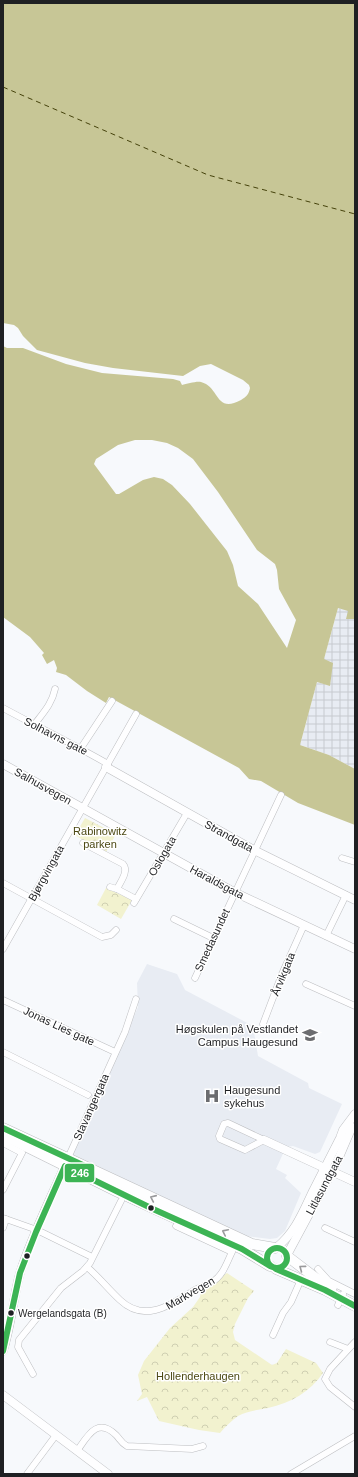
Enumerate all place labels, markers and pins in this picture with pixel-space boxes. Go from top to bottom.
place label: Høgskulen på Vestlandet Campus Haugesund [176,1023,298,1048]
school or university icon: Høgskulen på Vestlandet Campus Haugesund [301,1026,319,1044]
place label: Haugesund sykehus [224,1084,280,1109]
hospital icon: Haugesund sykehus [203,1087,221,1105]
unlabelled marker [146,1203,156,1213]
unlabelled marker [22,1251,32,1261]
marker: Wergelandsgata (B) [6,1308,16,1318]
place label: Wergelandsgata (B) [18,1308,107,1319]

